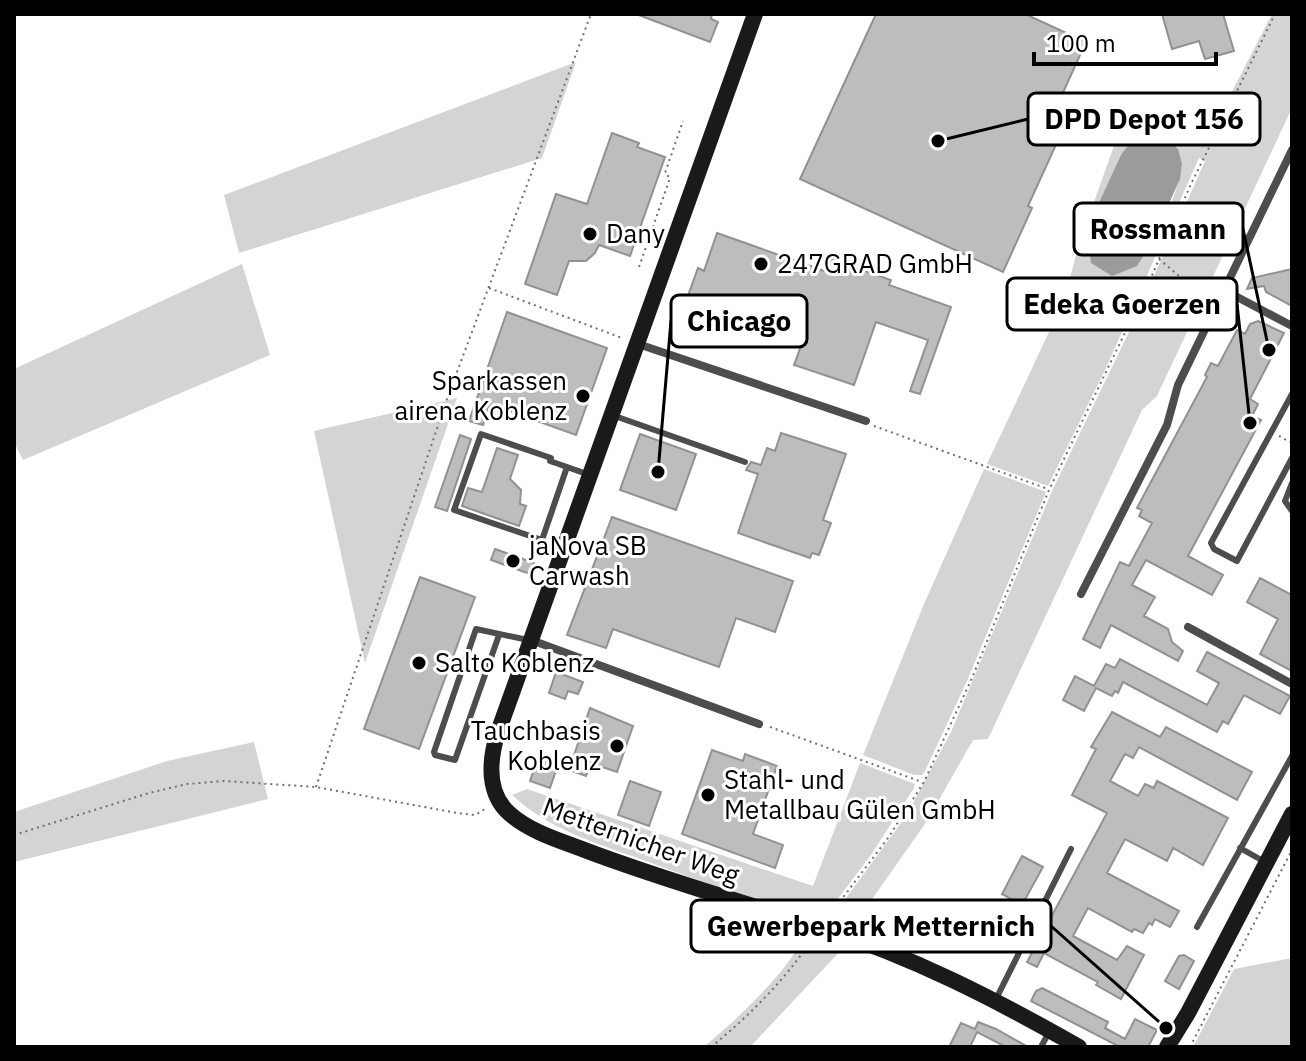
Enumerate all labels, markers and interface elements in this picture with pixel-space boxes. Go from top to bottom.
scale bar [1034,16,1216,66]
text: 100 m [1046,27,1116,59]
callout: DPD Depot 156 [1028,93,1260,145]
text: DPD Depot 156 [1044,100,1244,137]
callout: Rossmann [1074,203,1243,255]
text: Rossmann [1090,210,1226,247]
place label: Dany [606,216,665,250]
marker: Dany [581,225,599,243]
place label: 247GRAD GmbH [777,246,973,280]
marker: 247GRAD GmbH [752,255,770,273]
callout: Edeka Goerzen [1007,278,1237,330]
text: Edeka Goerzen [1023,285,1221,322]
callout: Chicago [671,295,807,347]
text: Chicago [687,302,791,339]
place label: Sparkassen airena Koblenz [394,363,567,427]
marker: Sparkassen airena Koblenz [574,387,592,405]
place label: jaNova SB Carwash [529,528,647,592]
marker: jaNova SB Carwash [504,552,522,570]
place label: Salto Koblenz [435,645,594,679]
marker: Salto Koblenz [410,654,428,672]
place label: Tauchbasis Koblenz [471,713,601,777]
marker: Tauchbasis Koblenz [608,737,626,755]
place label: Stahl- und Metallbau Gülen GmbH [724,762,996,826]
marker: Stahl- und Metallbau Gülen GmbH [699,786,717,804]
street label: Metternicher Weg [538,789,745,892]
callout: Gewerbepark Metternich [691,900,1051,952]
text: Gewerbepark Metternich [707,907,1035,944]

